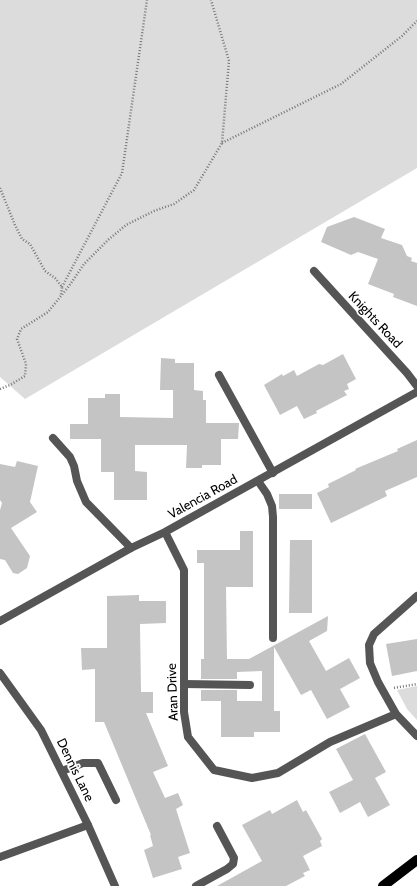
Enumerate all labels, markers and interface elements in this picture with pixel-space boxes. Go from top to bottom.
street label: Knights Road [345,288,405,352]
street label: Valencia Road [166,472,240,522]
street label: Aran Drive [164,663,182,721]
street label: Dennis Lane [53,736,97,804]

